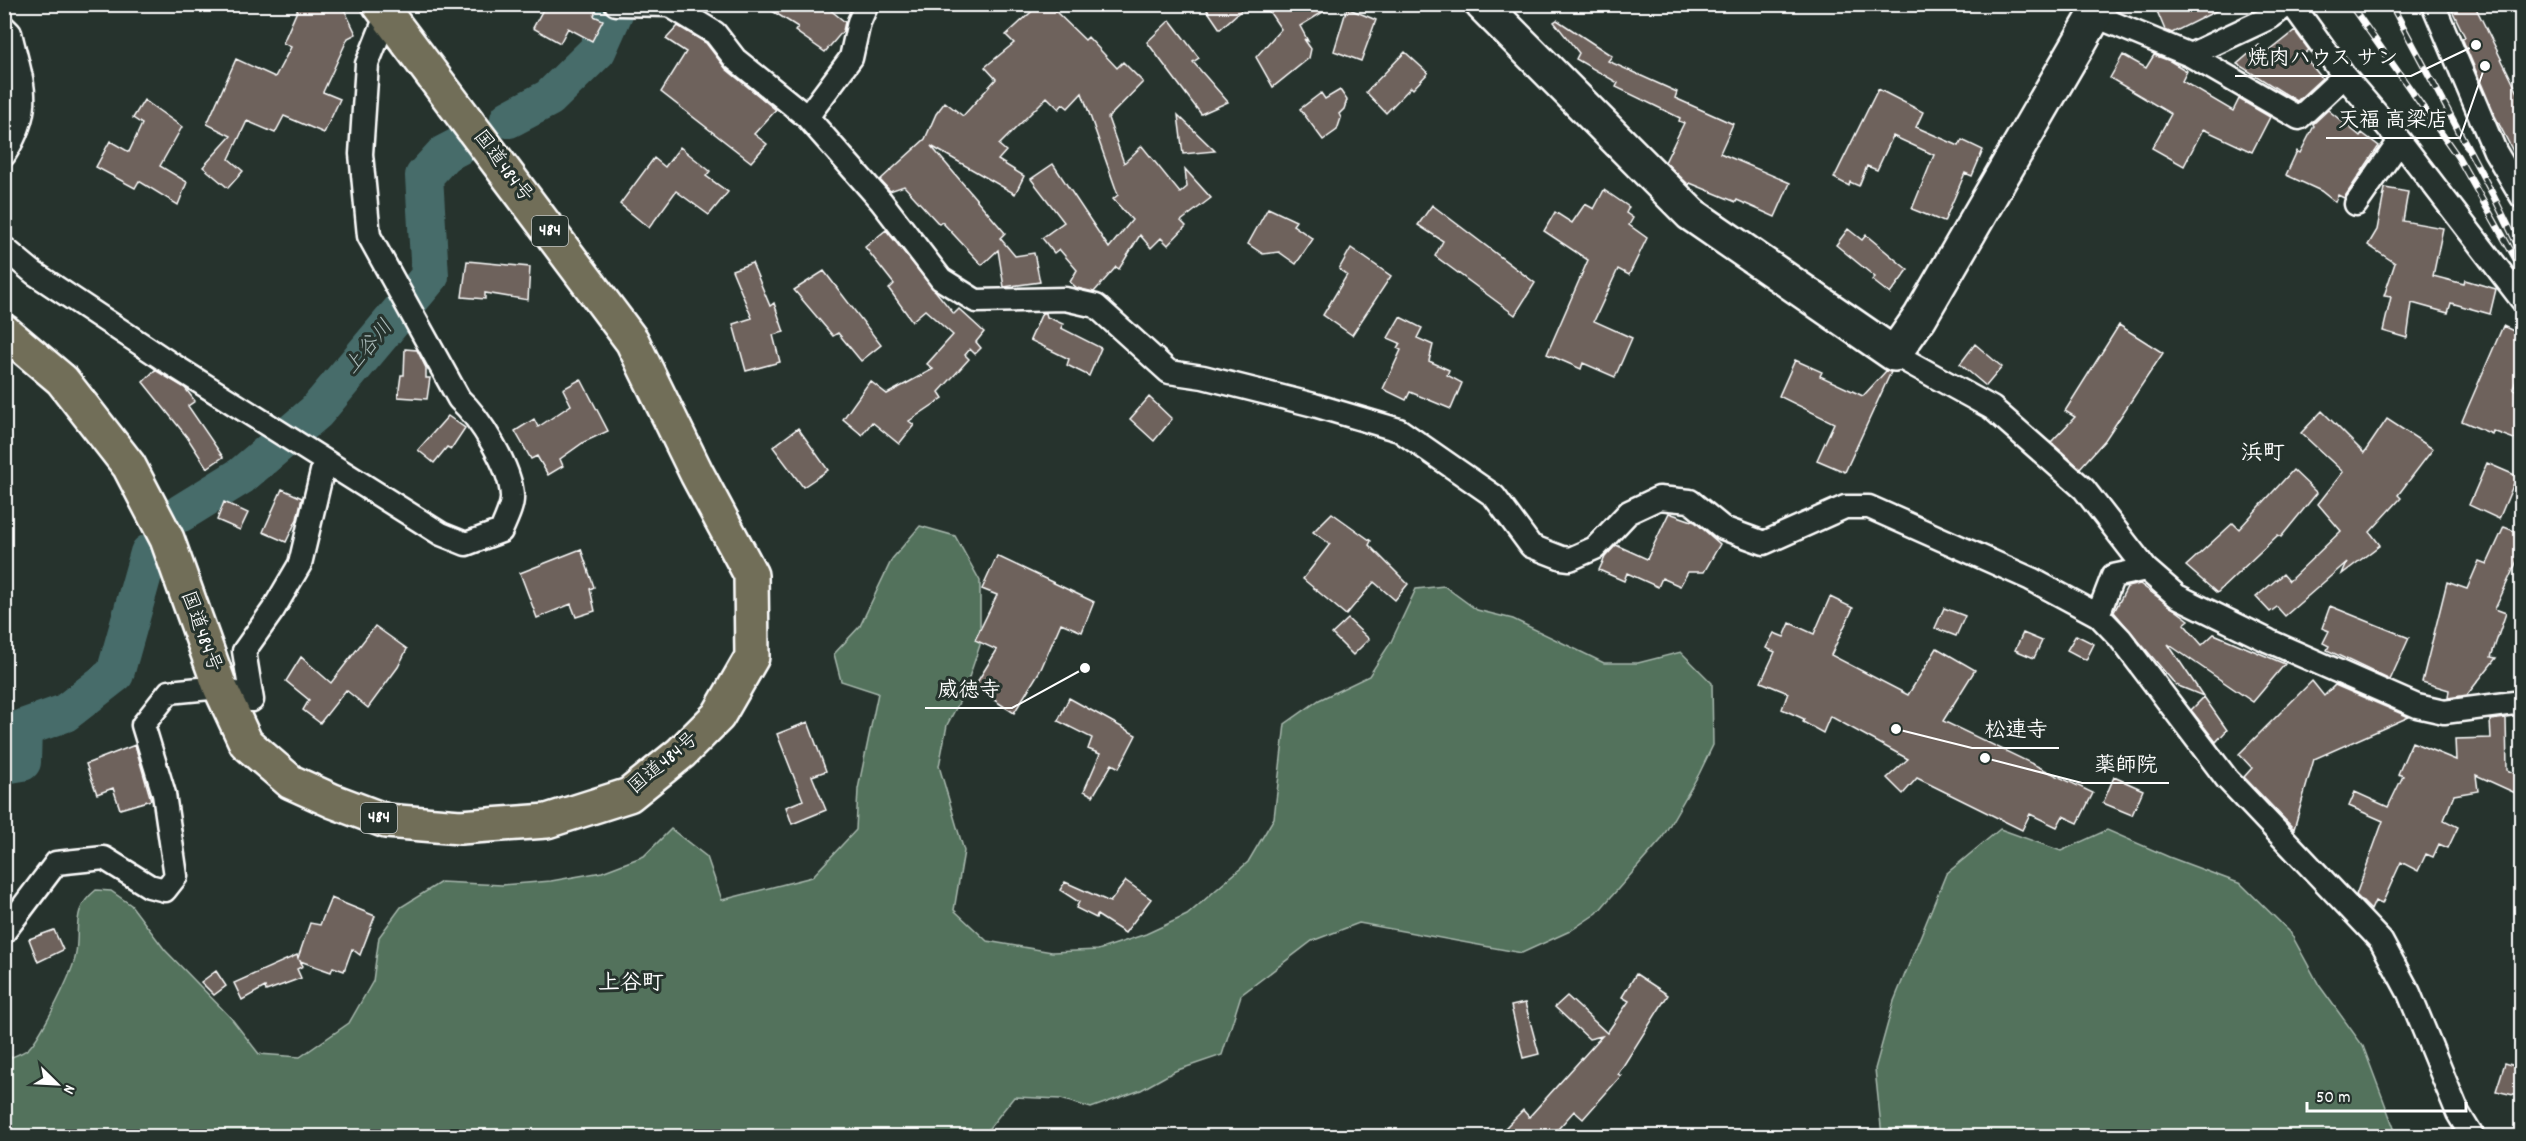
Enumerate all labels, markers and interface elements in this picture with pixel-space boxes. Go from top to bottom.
callout: 焼肉ハウス サン [2235,37,2411,76]
text: 焼肉ハウス サン [2248,45,2398,75]
callout: 天福 高梁店 [2326,99,2460,138]
text: 天福 高梁店 [2338,107,2448,137]
street label: 国道484号 [465,125,539,209]
road number: 484 [532,216,568,246]
water label: 上谷川 [338,314,402,382]
district label: 浜町 [2241,439,2285,470]
street label: 国道484号 [172,587,228,677]
callout: 威徳寺 [925,669,1012,708]
text: 威徳寺 [938,677,1001,707]
callout: 松連寺 [1972,709,2059,748]
text: 松連寺 [1985,717,2048,747]
street label: 国道484号 [623,726,705,802]
callout: 薬師院 [2082,744,2169,783]
text: 薬師院 [2095,752,2158,782]
road number: 484 [361,803,397,833]
district label: 上谷町 [598,969,664,1000]
north arrow [27,1054,87,1114]
scale bar [2307,1075,2466,1113]
text: N [56,1081,81,1097]
text: 50 m [2316,1086,2351,1111]

